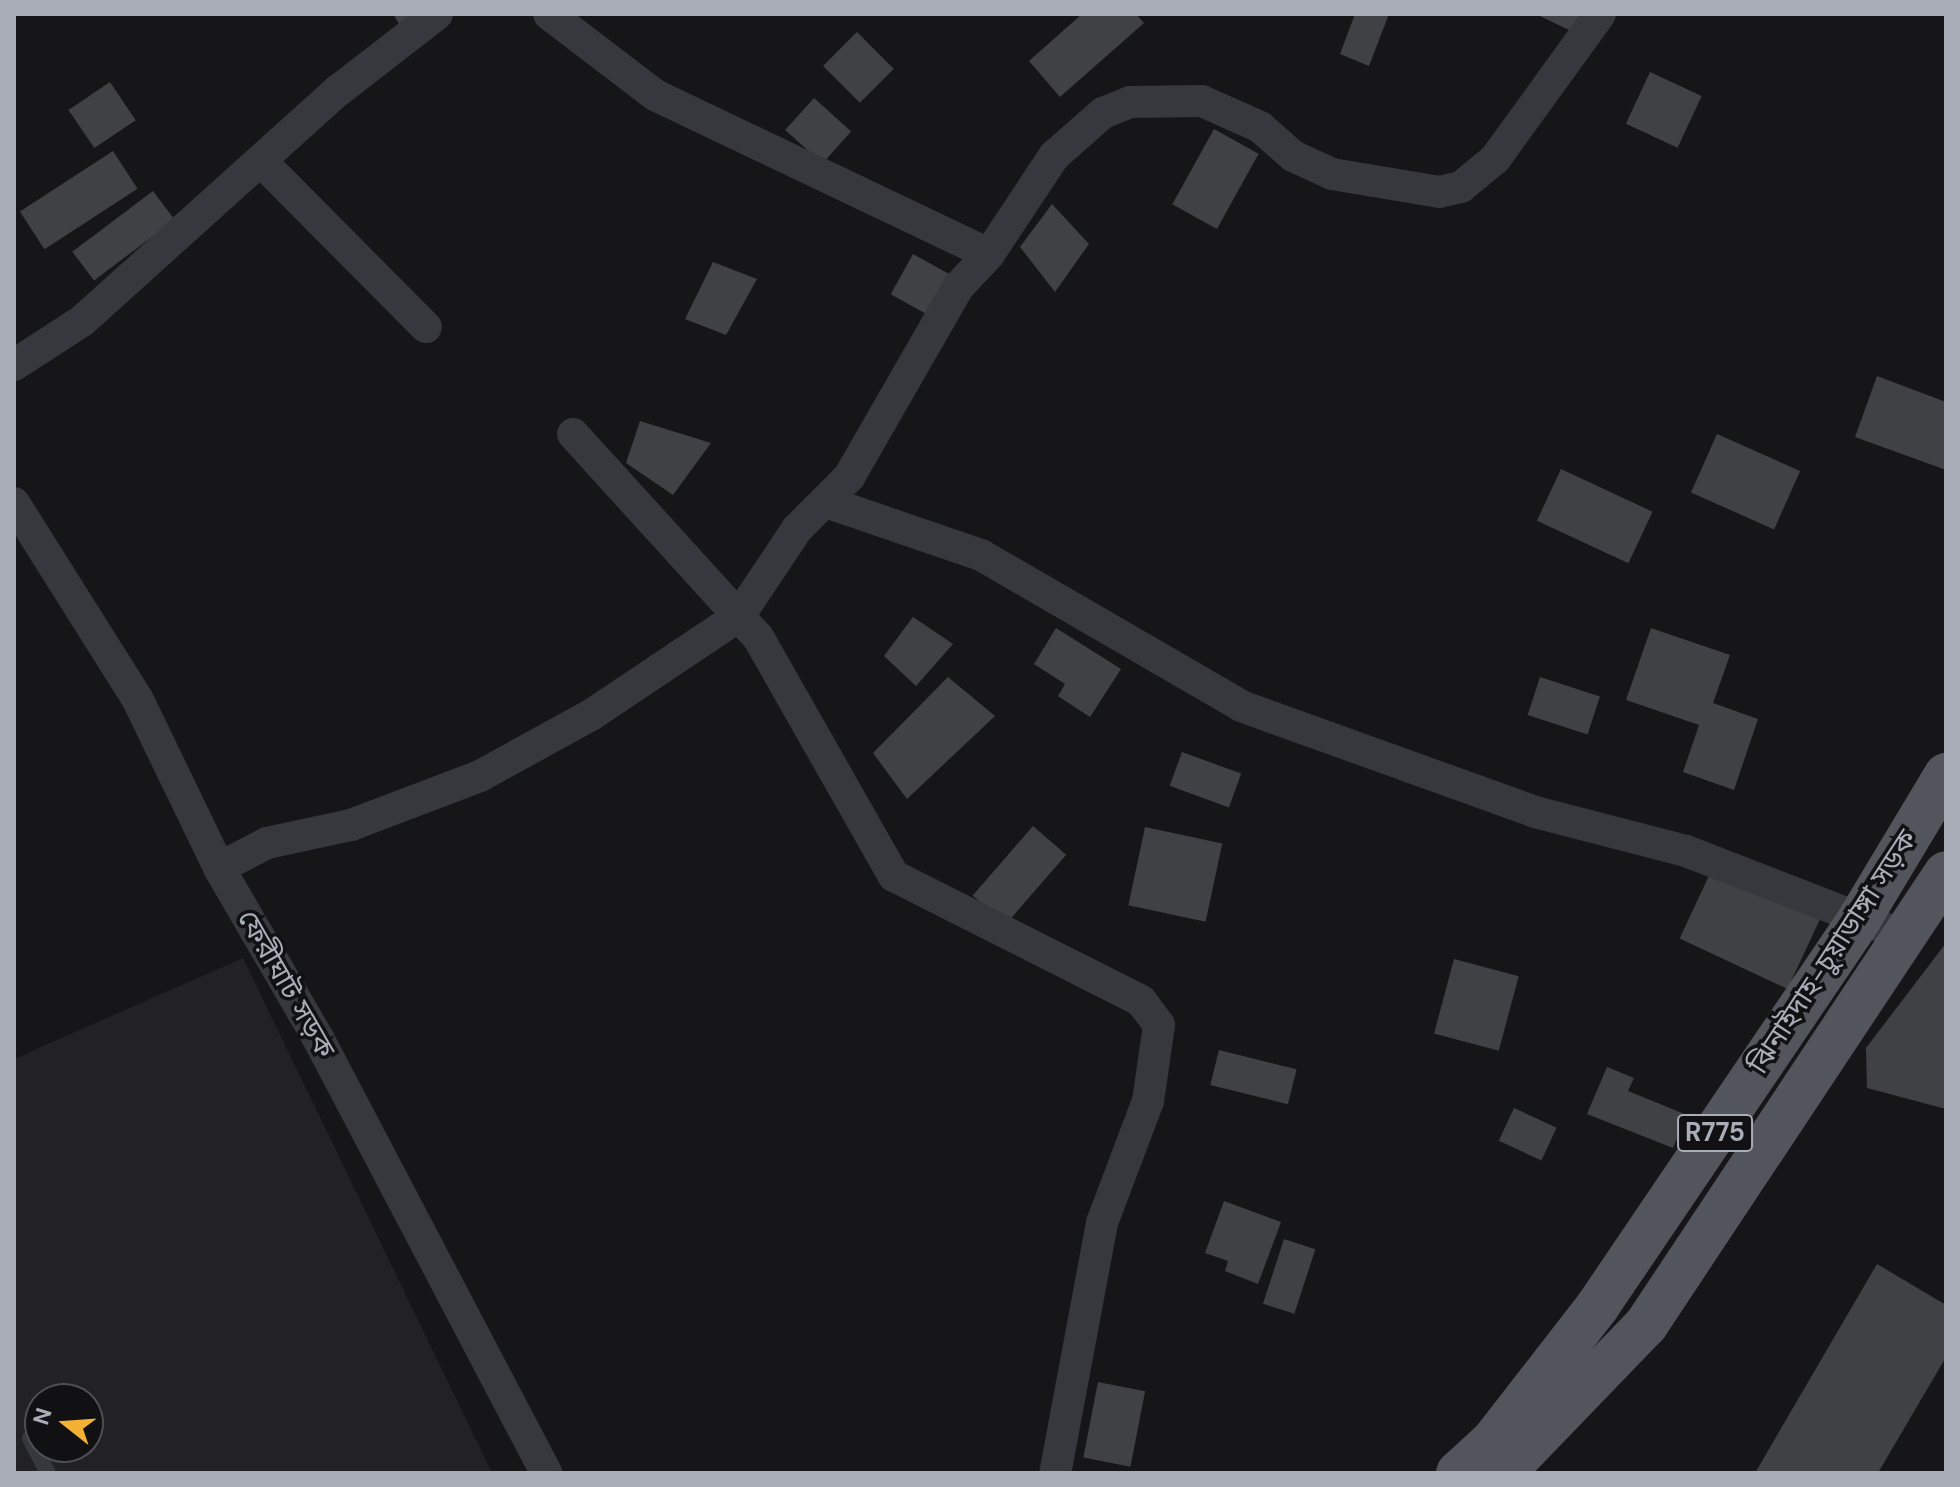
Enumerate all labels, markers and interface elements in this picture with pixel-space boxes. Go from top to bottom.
street label: ঝিনাইদাহ-চুয়াডাঙ্গা সড়ক [1742,824,1924,1080]
street label: ফেরীঘাট সড়ক [230,904,342,1064]
road number: R775 [1677,1111,1753,1155]
north arrow [24,1383,104,1463]
text: N [26,1405,59,1428]

